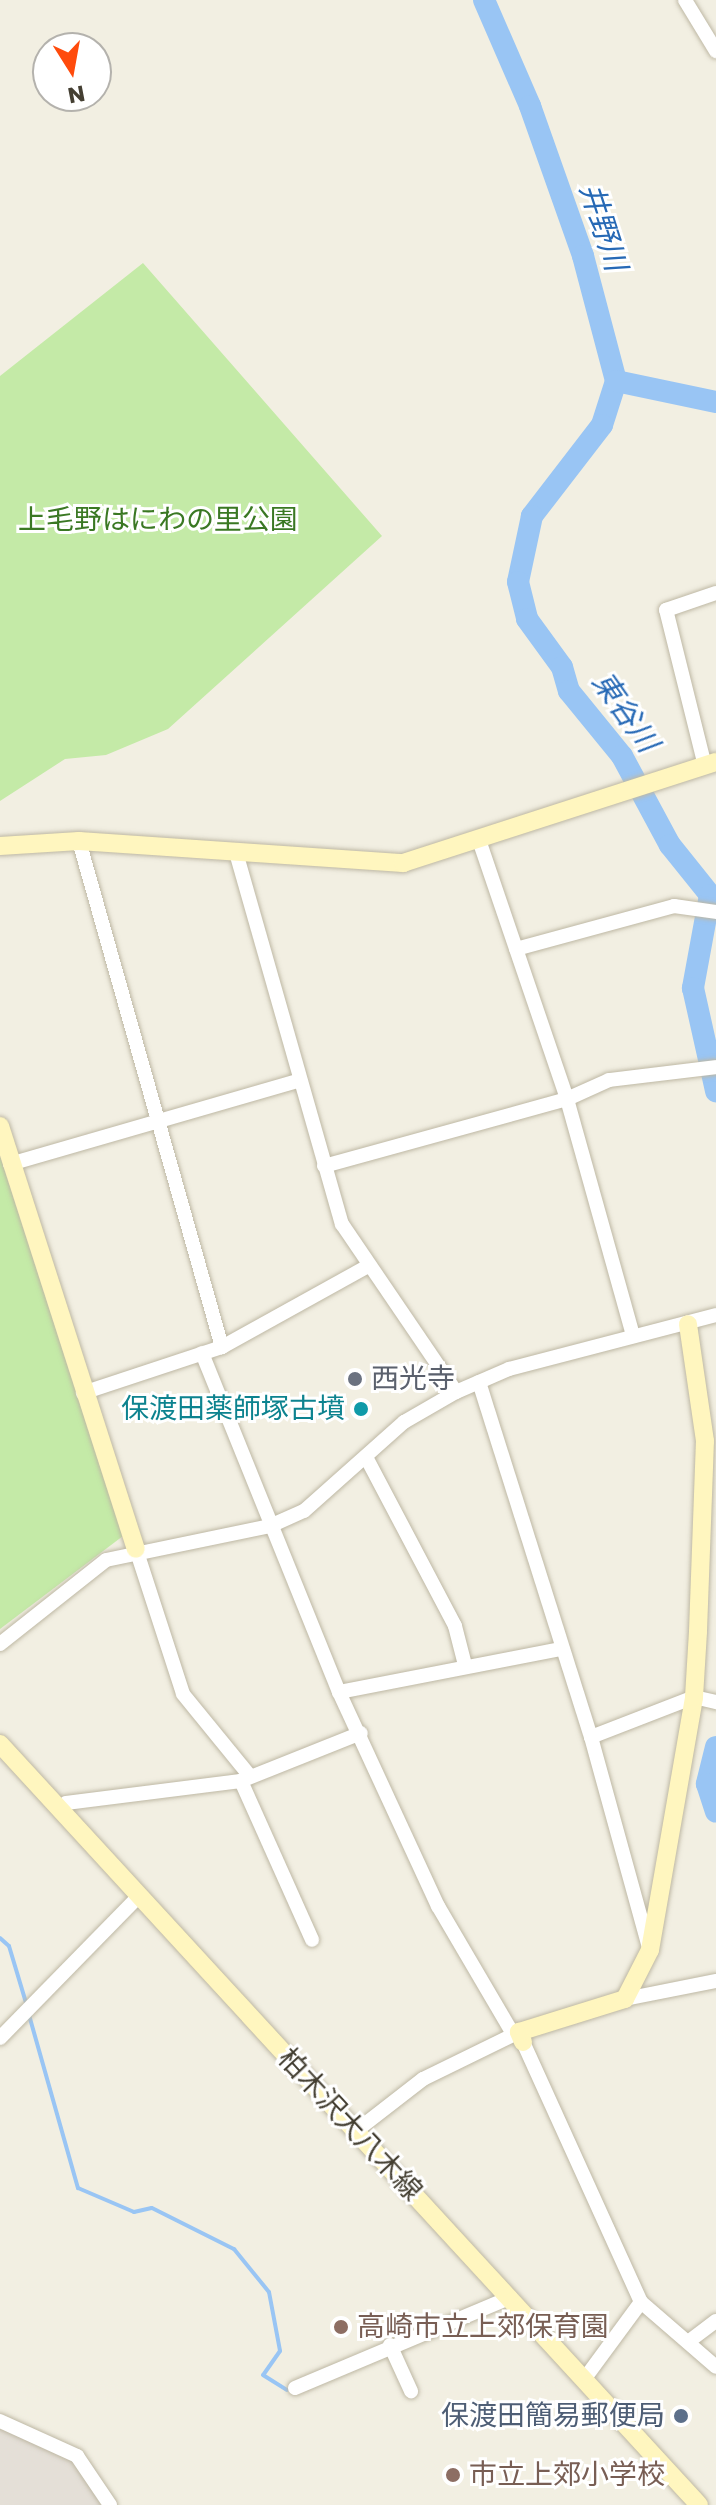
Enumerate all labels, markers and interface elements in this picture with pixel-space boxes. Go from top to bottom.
north arrow [32,32,112,112]
text: N [65,77,87,111]
water label: 井野川 [572,179,634,275]
park label: 上毛野はにわの里公園 [18,503,298,537]
water label: 東谷川 [584,665,666,759]
place label: 西光寺 [371,1362,455,1396]
marker: 西光寺 [346,1370,364,1388]
place label: 保渡田薬師塚古墳 [121,1392,345,1426]
marker: 保渡田薬師塚古墳 [352,1400,370,1418]
street label: 柏木沢大八木線 [271,2042,429,2208]
place label: 高崎市立上郊保育園 [357,2310,609,2344]
marker: 高崎市立上郊保育園 [332,2318,350,2336]
place label: 保渡田簡易郵便局 [441,2399,665,2433]
marker: 保渡田簡易郵便局 [672,2407,690,2425]
place label: 市立上郊小学校 [469,2458,665,2492]
marker: 市立上郊小学校 [444,2466,462,2484]

